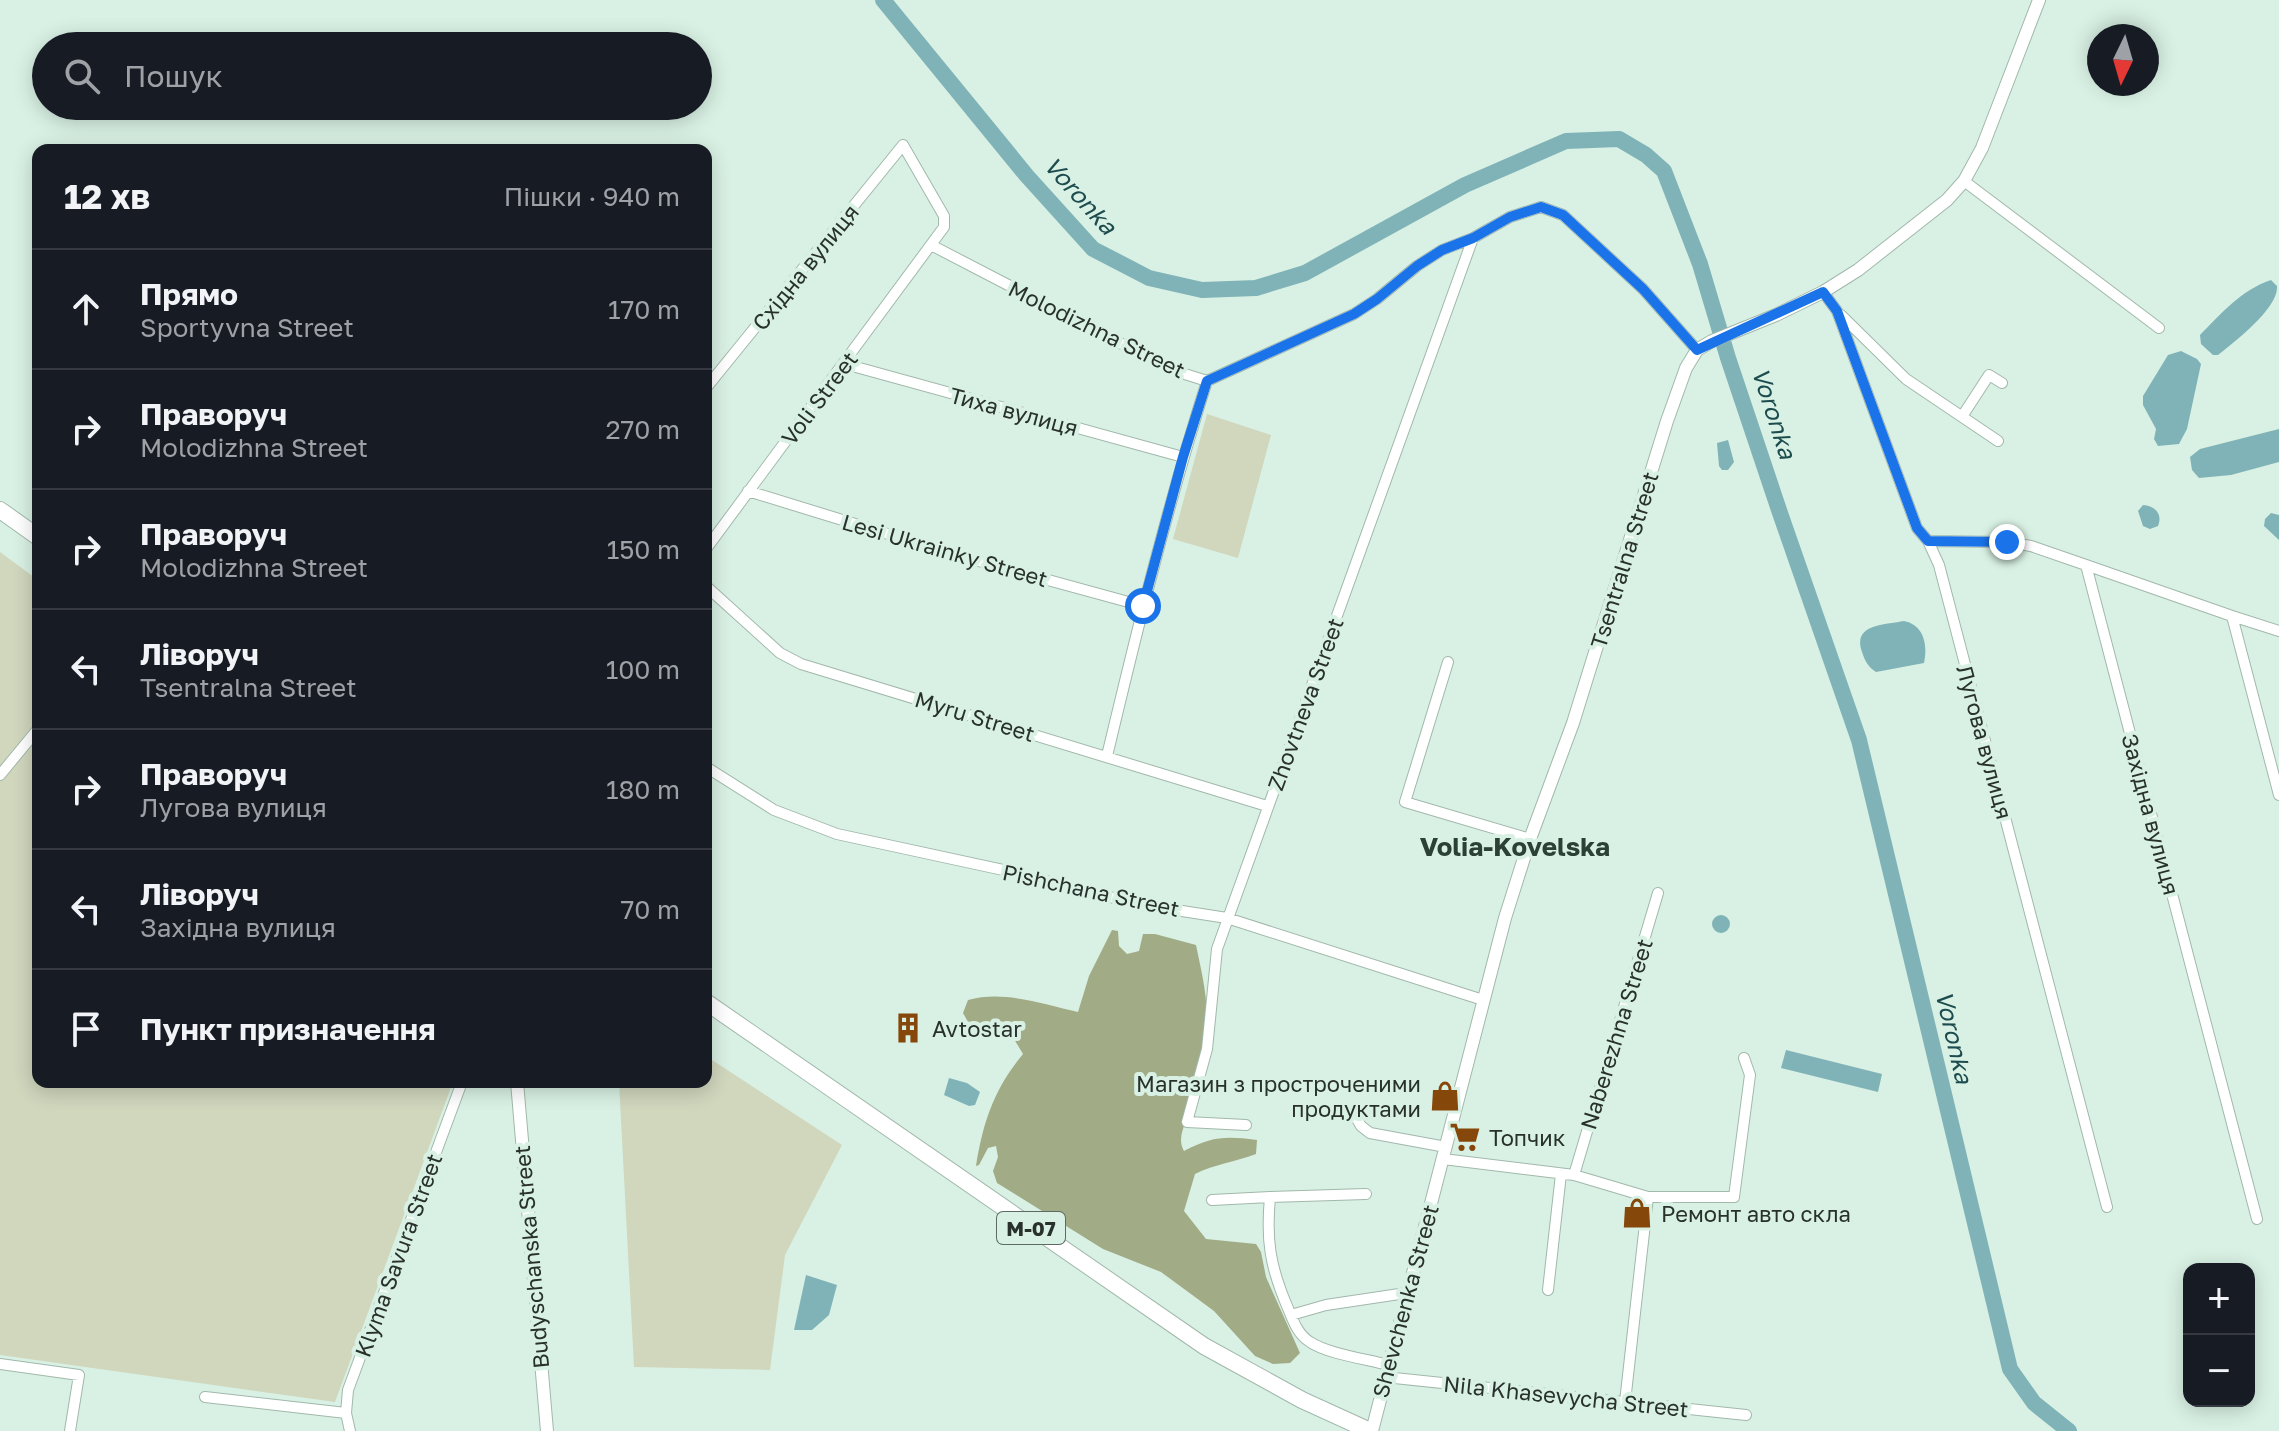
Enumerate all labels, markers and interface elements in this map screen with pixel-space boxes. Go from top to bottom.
north arrow [2087,24,2159,96]
search box [32,32,712,120]
icon: search [60,54,104,98]
text: Пошук [124,58,223,94]
water label: Voronka [1039,150,1124,241]
text: 12 хв [64,176,150,216]
text: Пішки · 940 m [504,181,680,212]
street label: Східна вулиця [746,199,864,335]
street label: Molodizhna Street [1004,275,1190,383]
text: Прямо [140,276,238,312]
icon: ahead [64,287,108,331]
text: 170 m [608,294,680,325]
text: Sportyvna Street [140,312,354,343]
street label: Voli Street [775,346,863,450]
water label: Voronka [1747,364,1804,464]
street label: Тиха вулиця [947,381,1081,441]
text: Праворуч [140,396,287,432]
icon: right [64,407,108,451]
text: 270 m [606,414,680,445]
text: Molodizhna Street [140,432,368,463]
street label: Tsentralna Street [1584,468,1664,652]
street label: Lesi Ukrainky Street [839,508,1051,592]
text: Праворуч [140,516,287,552]
route end [1989,524,2025,560]
icon: right [64,527,108,571]
text: 150 m [607,534,680,565]
text: Molodizhna Street [140,552,368,583]
route start [1125,588,1161,624]
street label: Zhovtneva Street [1261,614,1349,794]
text: Ліворуч [140,636,259,672]
icon: left [64,647,108,691]
text: 100 m [606,654,680,685]
street label: Лугова вулиця [1952,662,2018,822]
text: Tsentralna Street [140,672,357,703]
street label: Myru Street [912,685,1038,747]
street label: Західна вулиця [2117,730,2185,898]
text: Праворуч [140,756,287,792]
icon: right [64,767,108,811]
text: 180 m [606,774,680,805]
text: Лугова вулиця [140,792,327,823]
district label: Volia-Kovelska [1420,831,1610,862]
street label: Pishchana Street [1000,858,1182,922]
text: Ліворуч [140,876,259,912]
icon: left [64,887,108,931]
text: 70 m [621,894,680,925]
text: Західна вулиця [140,912,336,943]
street label: Naberezhna Street [1574,935,1658,1133]
water label: Voronka [1930,988,1980,1088]
icon: arrive [64,1007,108,1051]
text: Пункт призначення [140,1011,436,1047]
building icon: Avtostar [891,1011,925,1045]
place label: Avtostar [932,1015,1022,1042]
place label: Магазин з простроченими продуктами [1136,1070,1421,1122]
shop icon: Магазин з простроченими продуктами [1428,1079,1462,1113]
supermarket icon: Топчик [1448,1120,1482,1154]
place label: Топчик [1489,1124,1566,1151]
street label: Budyschanska Street [508,1144,554,1370]
street label: Klyma Savura Street [349,1150,447,1360]
shop icon: Ремонт авто скла [1620,1196,1654,1230]
place label: Ремонт авто скла [1661,1200,1851,1227]
street label: Shevchenka Street [1366,1201,1444,1401]
road number: М-07 [997,1212,1065,1244]
map controls [2183,1263,2255,1407]
button: + [2183,1263,2255,1335]
button: − [2183,1335,2255,1407]
street label: Nila Khasevycha Street [1442,1370,1690,1422]

